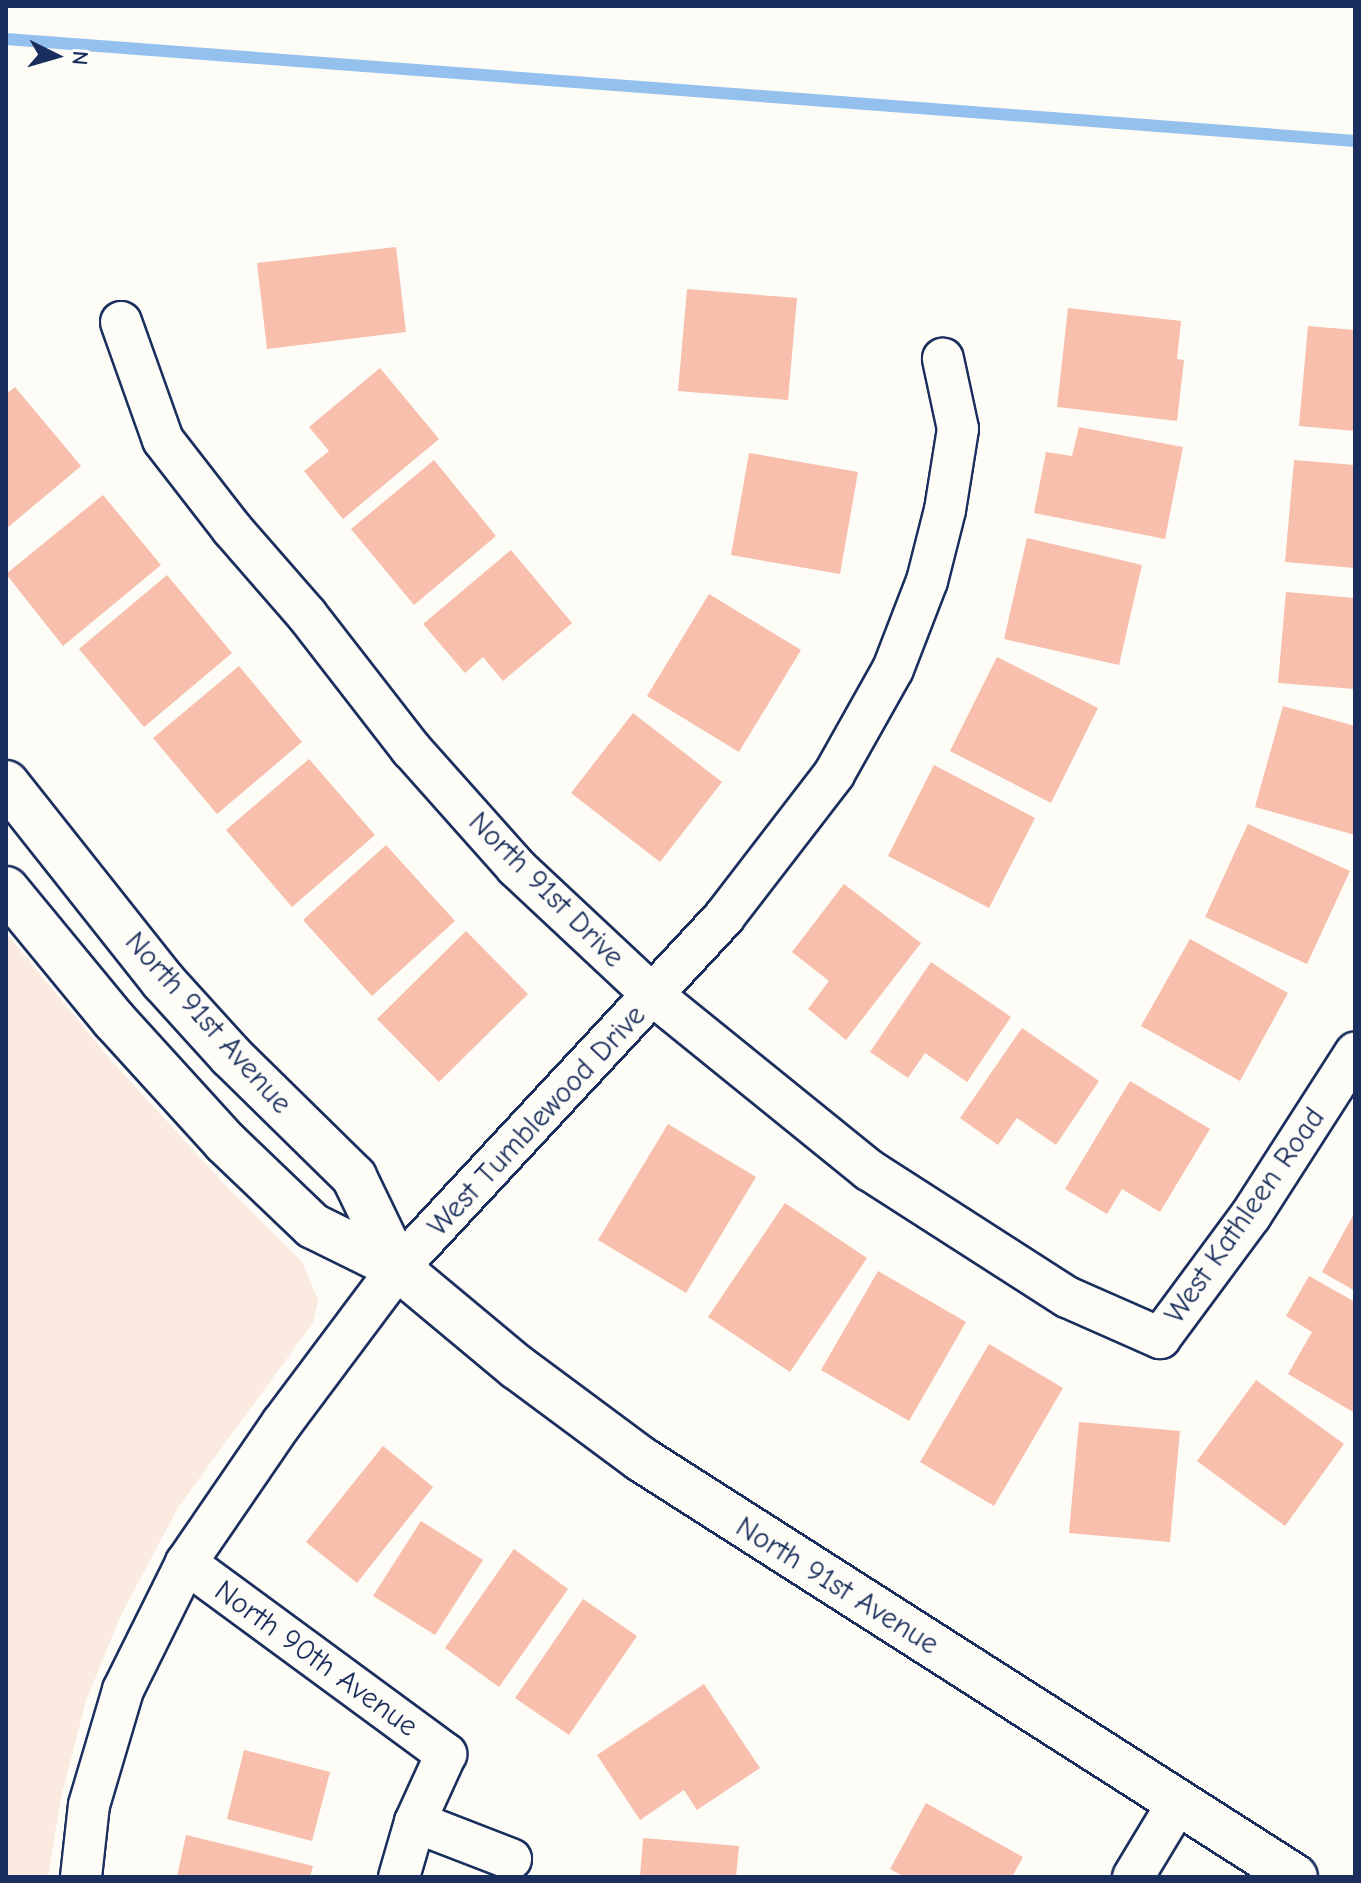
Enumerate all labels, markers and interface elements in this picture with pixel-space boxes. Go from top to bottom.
north arrow [16,16,96,96]
text: N [66,50,93,66]
street label: North 91st Drive [461,805,631,975]
street label: North 91st Avenue [117,925,299,1121]
street label: West Tumblewood Drive [420,998,654,1244]
street label: West Kathleen Road [1157,1101,1333,1331]
street label: North 91st Avenue [729,1509,945,1663]
street label: North 90th Avenue [207,1573,425,1745]

